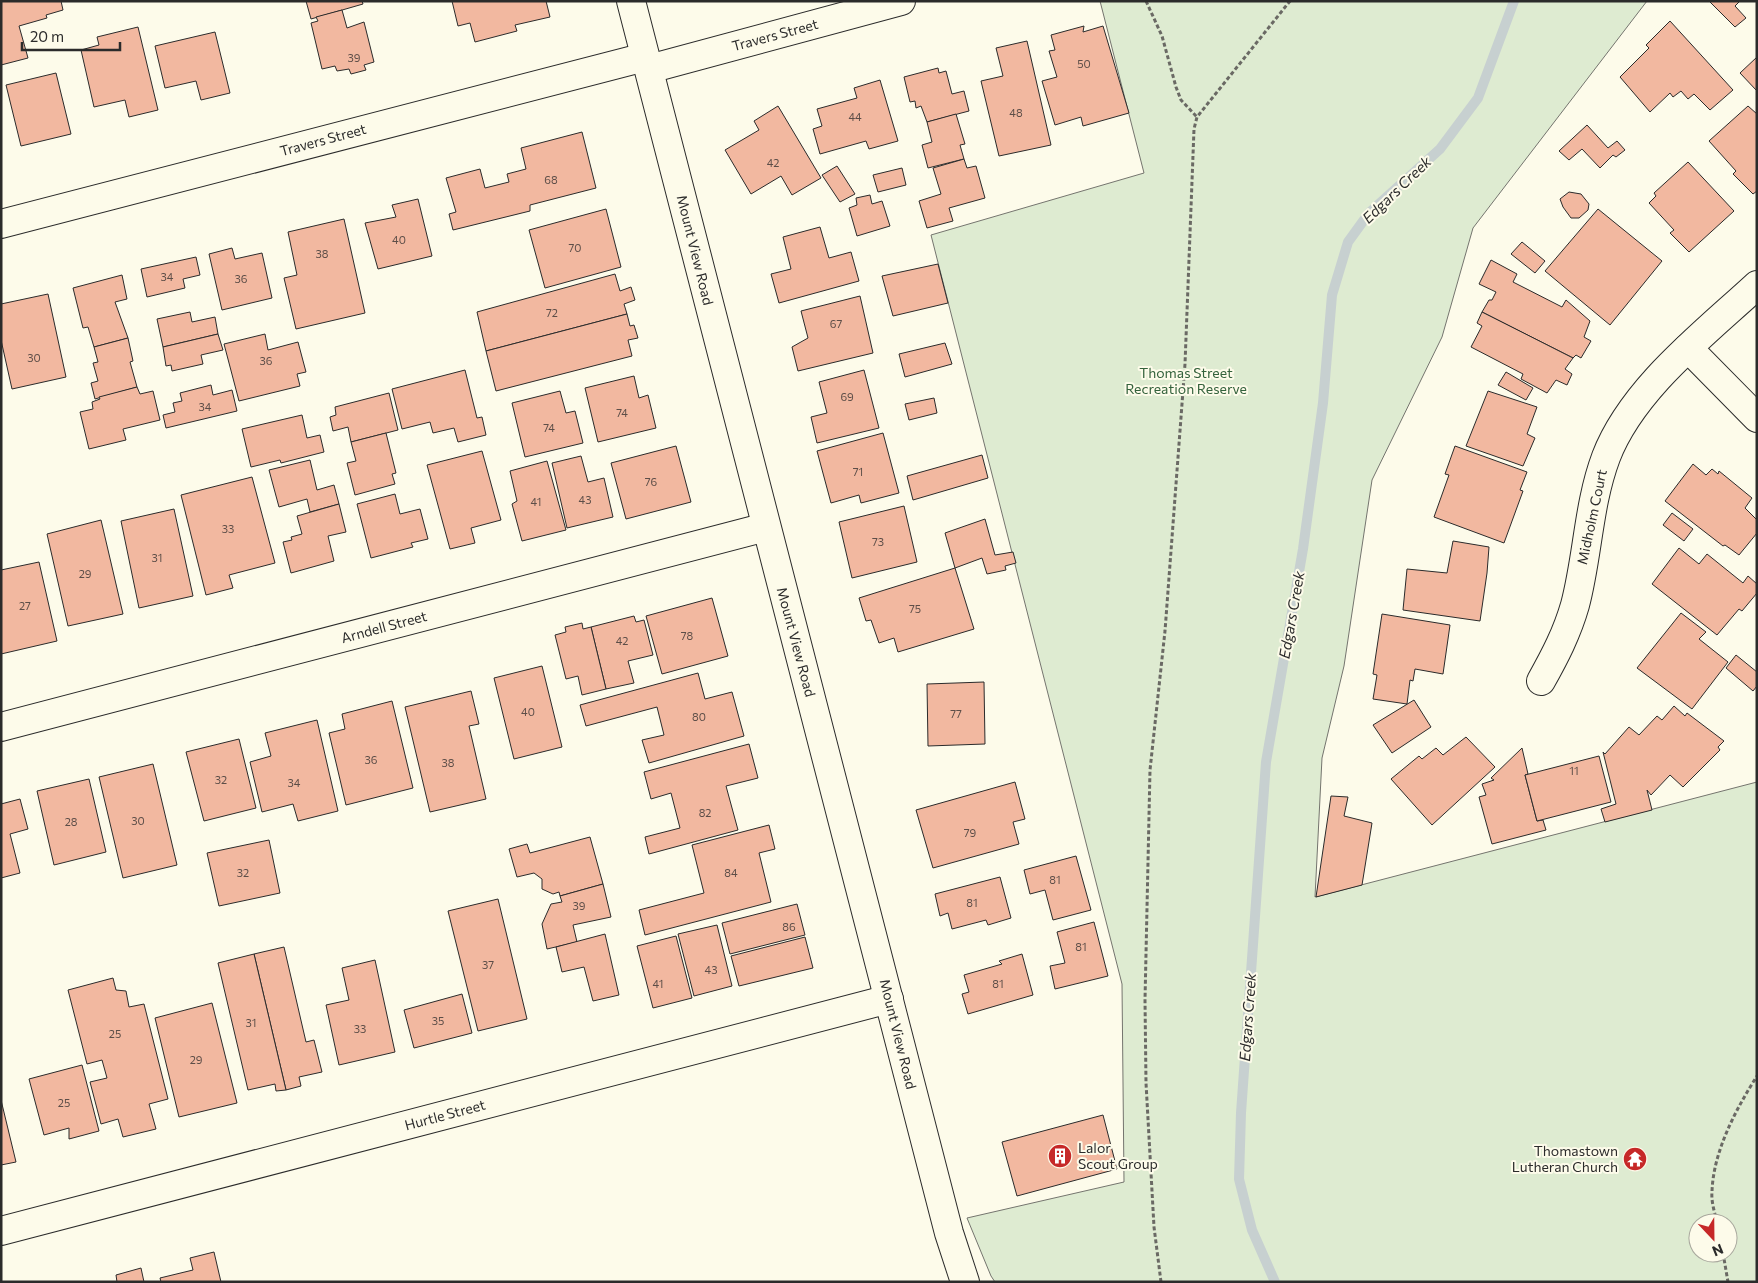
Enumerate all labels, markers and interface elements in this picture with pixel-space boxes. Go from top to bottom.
street label: Travers Street [730,15,820,54]
scale bar [22,20,120,52]
text: 20 m [30,27,64,45]
house number: 39 [348,51,361,64]
house number: 50 [1077,57,1091,70]
house number: 48 [1009,106,1023,119]
house number: 44 [848,110,862,123]
street label: Travers Street [278,120,368,159]
water label: Edgars Creek [1358,151,1435,227]
house number: 42 [767,156,779,169]
house number: 68 [544,173,558,186]
street label: Mount View Road [674,193,717,307]
house number: 40 [392,233,406,246]
house number: 70 [569,241,581,254]
house number: 38 [316,247,329,260]
house number: 34 [161,270,174,283]
house number: 36 [235,272,248,285]
house number: 72 [546,306,558,319]
house number: 67 [830,317,842,330]
house number: 30 [27,351,41,364]
house number: 36 [260,354,273,367]
park label: Thomas Street Recreation Reserve [1125,364,1247,397]
house number: 69 [840,390,854,403]
house number: 34 [199,400,212,413]
house number: 74 [616,406,628,419]
house number: 74 [543,421,555,434]
house number: 71 [853,465,863,478]
street label: Midholm Court [1573,467,1610,566]
house number: 76 [645,475,658,488]
house number: 43 [579,493,591,506]
house number: 41 [531,495,541,508]
house number: 33 [222,522,234,535]
house number: 73 [872,535,884,548]
house number: 31 [152,551,162,564]
house number: 29 [79,567,92,580]
water label: Edgars Creek [1274,569,1308,660]
street label: Mount View Road [774,585,819,699]
house number: 27 [19,599,31,612]
house number: 75 [909,602,921,615]
street label: Arndell Street [339,607,429,646]
house number: 78 [681,629,694,642]
house number: 42 [616,634,628,647]
house number: 40 [521,705,535,718]
house number: 77 [950,707,962,720]
house number: 80 [692,710,706,723]
house number: 36 [365,753,378,766]
house number: 38 [442,756,455,769]
house number: 11 [1569,764,1579,777]
house number: 32 [215,773,227,786]
house number: 34 [288,776,301,789]
house number: 82 [699,806,711,819]
house number: 30 [131,814,145,827]
house number: 28 [65,815,78,828]
house number: 79 [964,826,977,839]
house number: 32 [237,866,249,879]
house number: 84 [724,866,738,879]
house number: 81 [1049,873,1061,886]
house number: 81 [966,896,978,909]
house number: 39 [573,899,586,912]
house number: 86 [782,920,796,933]
house number: 81 [1075,940,1087,953]
house number: 37 [482,958,494,971]
house number: 43 [705,963,717,976]
water label: Edgars Creek [1235,971,1259,1062]
house number: 41 [653,977,663,990]
street label: Mount View Road [877,977,920,1091]
house number: 81 [992,977,1004,990]
house number: 35 [432,1014,444,1027]
house number: 31 [246,1016,256,1029]
house number: 33 [354,1022,366,1035]
house number: 25 [109,1027,121,1040]
house number: 29 [190,1053,203,1066]
house number: 25 [58,1096,70,1109]
street label: Hurtle Street [403,1096,487,1133]
place label: Lalor Scout Group [1078,1139,1158,1172]
place label: Thomastown Lutheran Church [1512,1142,1618,1175]
building icon: Lalor Scout Group [1047,1143,1073,1169]
temple icon: Thomastown Lutheran Church [1622,1146,1648,1172]
north arrow [1688,1213,1738,1263]
text: N [1710,1241,1726,1260]

